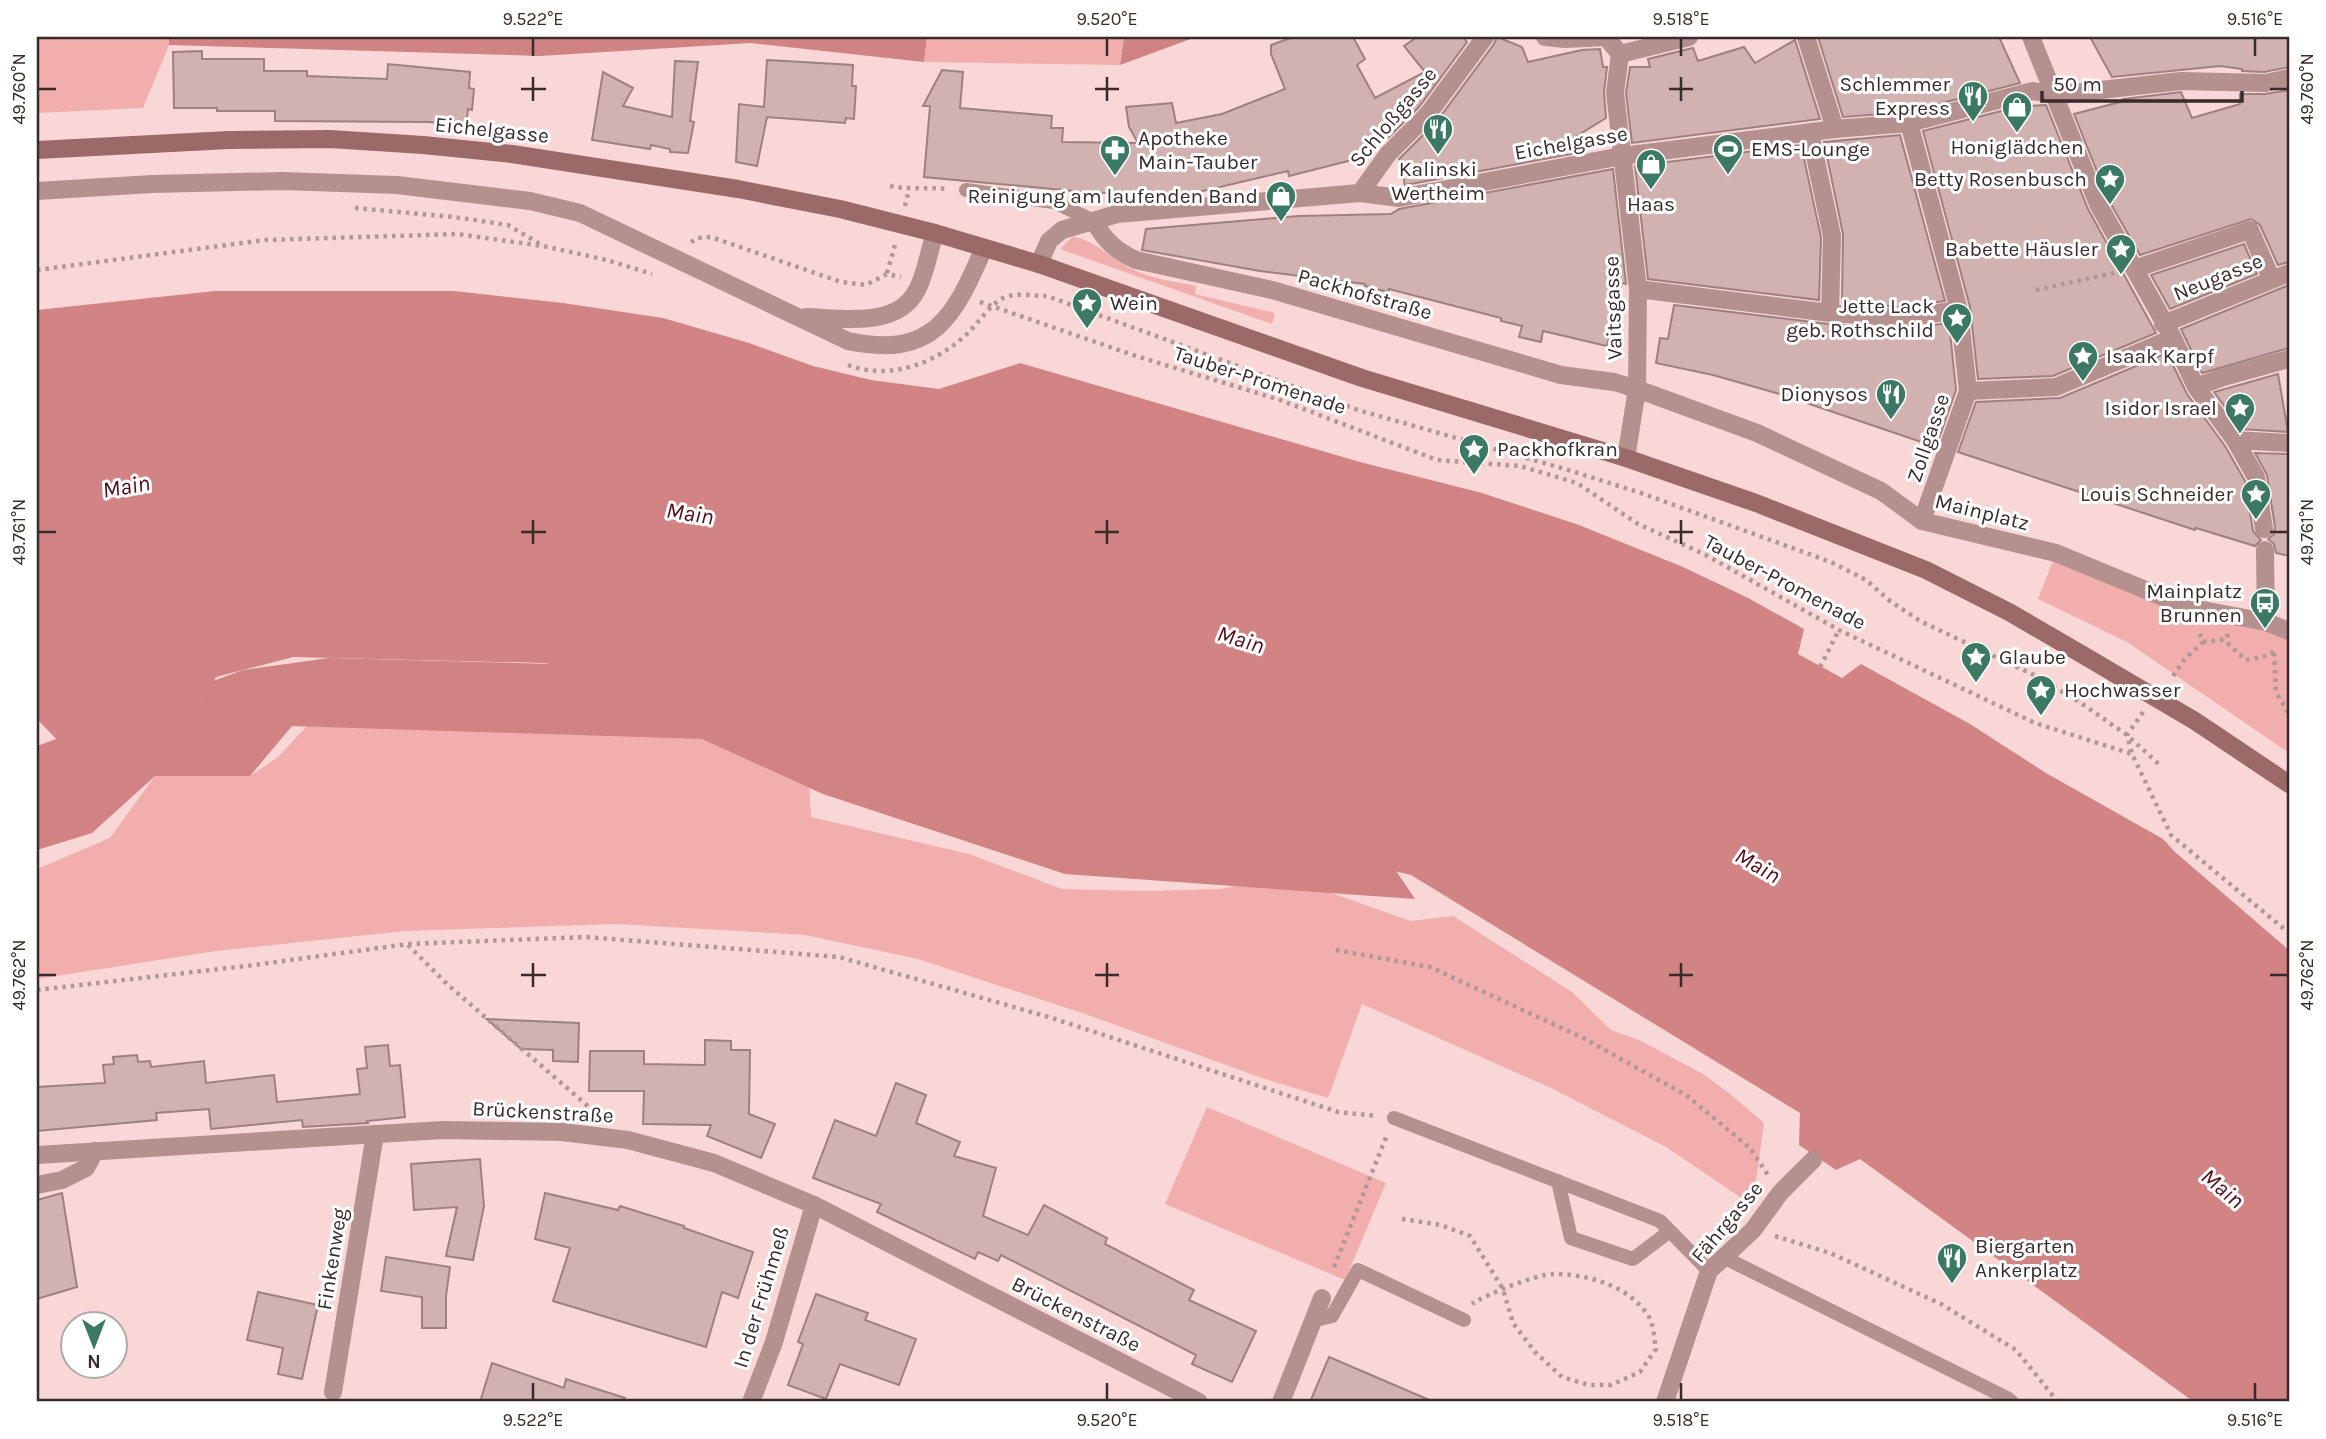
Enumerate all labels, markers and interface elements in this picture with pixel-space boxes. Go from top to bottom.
text: 9.522°E [503,8,563,30]
text: 9.520°E [1076,8,1138,30]
text: 9.518°E [1652,8,1710,30]
text: 9.516°E [2227,8,2283,30]
text: 49.760°N [8,53,30,125]
text: 49.760°N [2296,53,2318,125]
scale bar [2042,60,2242,104]
street label: Schloßgasse [1344,62,1442,172]
place label: Schlemmer Express [1839,72,1950,120]
text: 50 m [2053,72,2102,96]
restaurant icon: Schlemmer Express [1956,79,1990,123]
shop icon: Honiglädchen [2000,90,2034,134]
street label: Eichelgasse [434,112,550,148]
restaurant icon: Kalinski Wertheim [1421,112,1455,156]
street label: Eichelgasse [1513,121,1629,165]
place label: Apotheke Main-Tauber [1138,126,1258,174]
sports icon: EMS-Lounge [1711,132,1745,176]
pharmacy icon: Apotheke Main-Tauber [1098,133,1132,177]
place label: Honiglädchen [1950,135,2084,159]
place label: EMS-Lounge [1751,137,1870,161]
shop icon: Haas [1634,147,1668,191]
place label: Kalinski Wertheim [1391,157,1485,205]
place icon: Betty Rosenbusch [2093,162,2127,206]
place label: Betty Rosenbusch [1914,167,2087,191]
shop icon: Reinigung am laufenden Band [1264,179,1298,223]
place label: Reinigung am laufenden Band [967,184,1258,208]
place label: Haas [1627,192,1675,216]
place icon: Babette Häusler [2104,232,2138,276]
place label: Babette Häusler [1945,237,2098,261]
street label: Neugasse [2170,248,2266,306]
street label: Vaitsgasse [1599,256,1627,360]
street label: Packhofstraße [1295,263,1435,325]
place icon: Wein [1070,286,1104,330]
place label: Wein [1110,291,1158,315]
place label: Jette Lack geb. Rothschild [1786,294,1934,342]
place icon: Jette Lack geb. Rothschild [1940,301,1974,345]
place icon: Isaak Karpf [2066,339,2100,383]
street label: Tauber-Promenade [1171,341,1349,419]
place label: Isaak Karpf [2106,344,2215,368]
restaurant icon: Dionysos [1874,377,1908,421]
place label: Dionysos [1780,382,1868,406]
street label: Zollgasse [1902,391,1954,485]
place icon: Isidor Israel [2223,391,2257,435]
place label: Isidor Israel [2105,396,2217,420]
place icon: Packhofkran [1457,432,1491,476]
place label: Packhofkran [1497,437,1618,461]
water label: Main [100,469,152,504]
place icon: Louis Schneider [2239,477,2273,521]
place label: Louis Schneider [2080,482,2233,506]
street label: Mainplatz [1933,489,2031,535]
water label: Main [664,496,716,531]
text: 49.761°N [8,499,30,565]
text: 49.761°N [2296,499,2318,565]
street label: Tauber-Promenade [1700,529,1870,635]
place label: Mainplatz Brunnen [2146,579,2242,627]
bus stop icon: Mainplatz Brunnen [2248,586,2282,630]
water label: Main [1214,620,1268,659]
place icon: Glaube [1959,640,1993,684]
place label: Glaube [1999,645,2066,669]
place icon: Hochwasser [2024,673,2058,717]
place label: Hochwasser [2064,678,2181,702]
water label: Main [1730,842,1785,889]
text: 49.762°N [8,939,30,1011]
text: 49.762°N [2296,939,2318,1011]
street label: Brückenstraße [472,1096,614,1128]
water label: Main [2196,1163,2250,1214]
street label: Fährgasse [1686,1177,1768,1267]
street label: Finkenweg [312,1206,352,1312]
street label: In der Frühmeß [728,1223,794,1371]
place label: Biergarten Ankerplatz [1975,1234,2078,1282]
restaurant icon: Biergarten Ankerplatz [1935,1241,1969,1285]
street label: Brückenstraße [1008,1271,1144,1357]
north arrow [60,1310,130,1380]
text: N [87,1350,101,1372]
text: 9.522°E [503,1409,563,1431]
text: 9.520°E [1076,1409,1138,1431]
text: 9.518°E [1652,1409,1710,1431]
text: 9.516°E [2227,1409,2283,1431]

